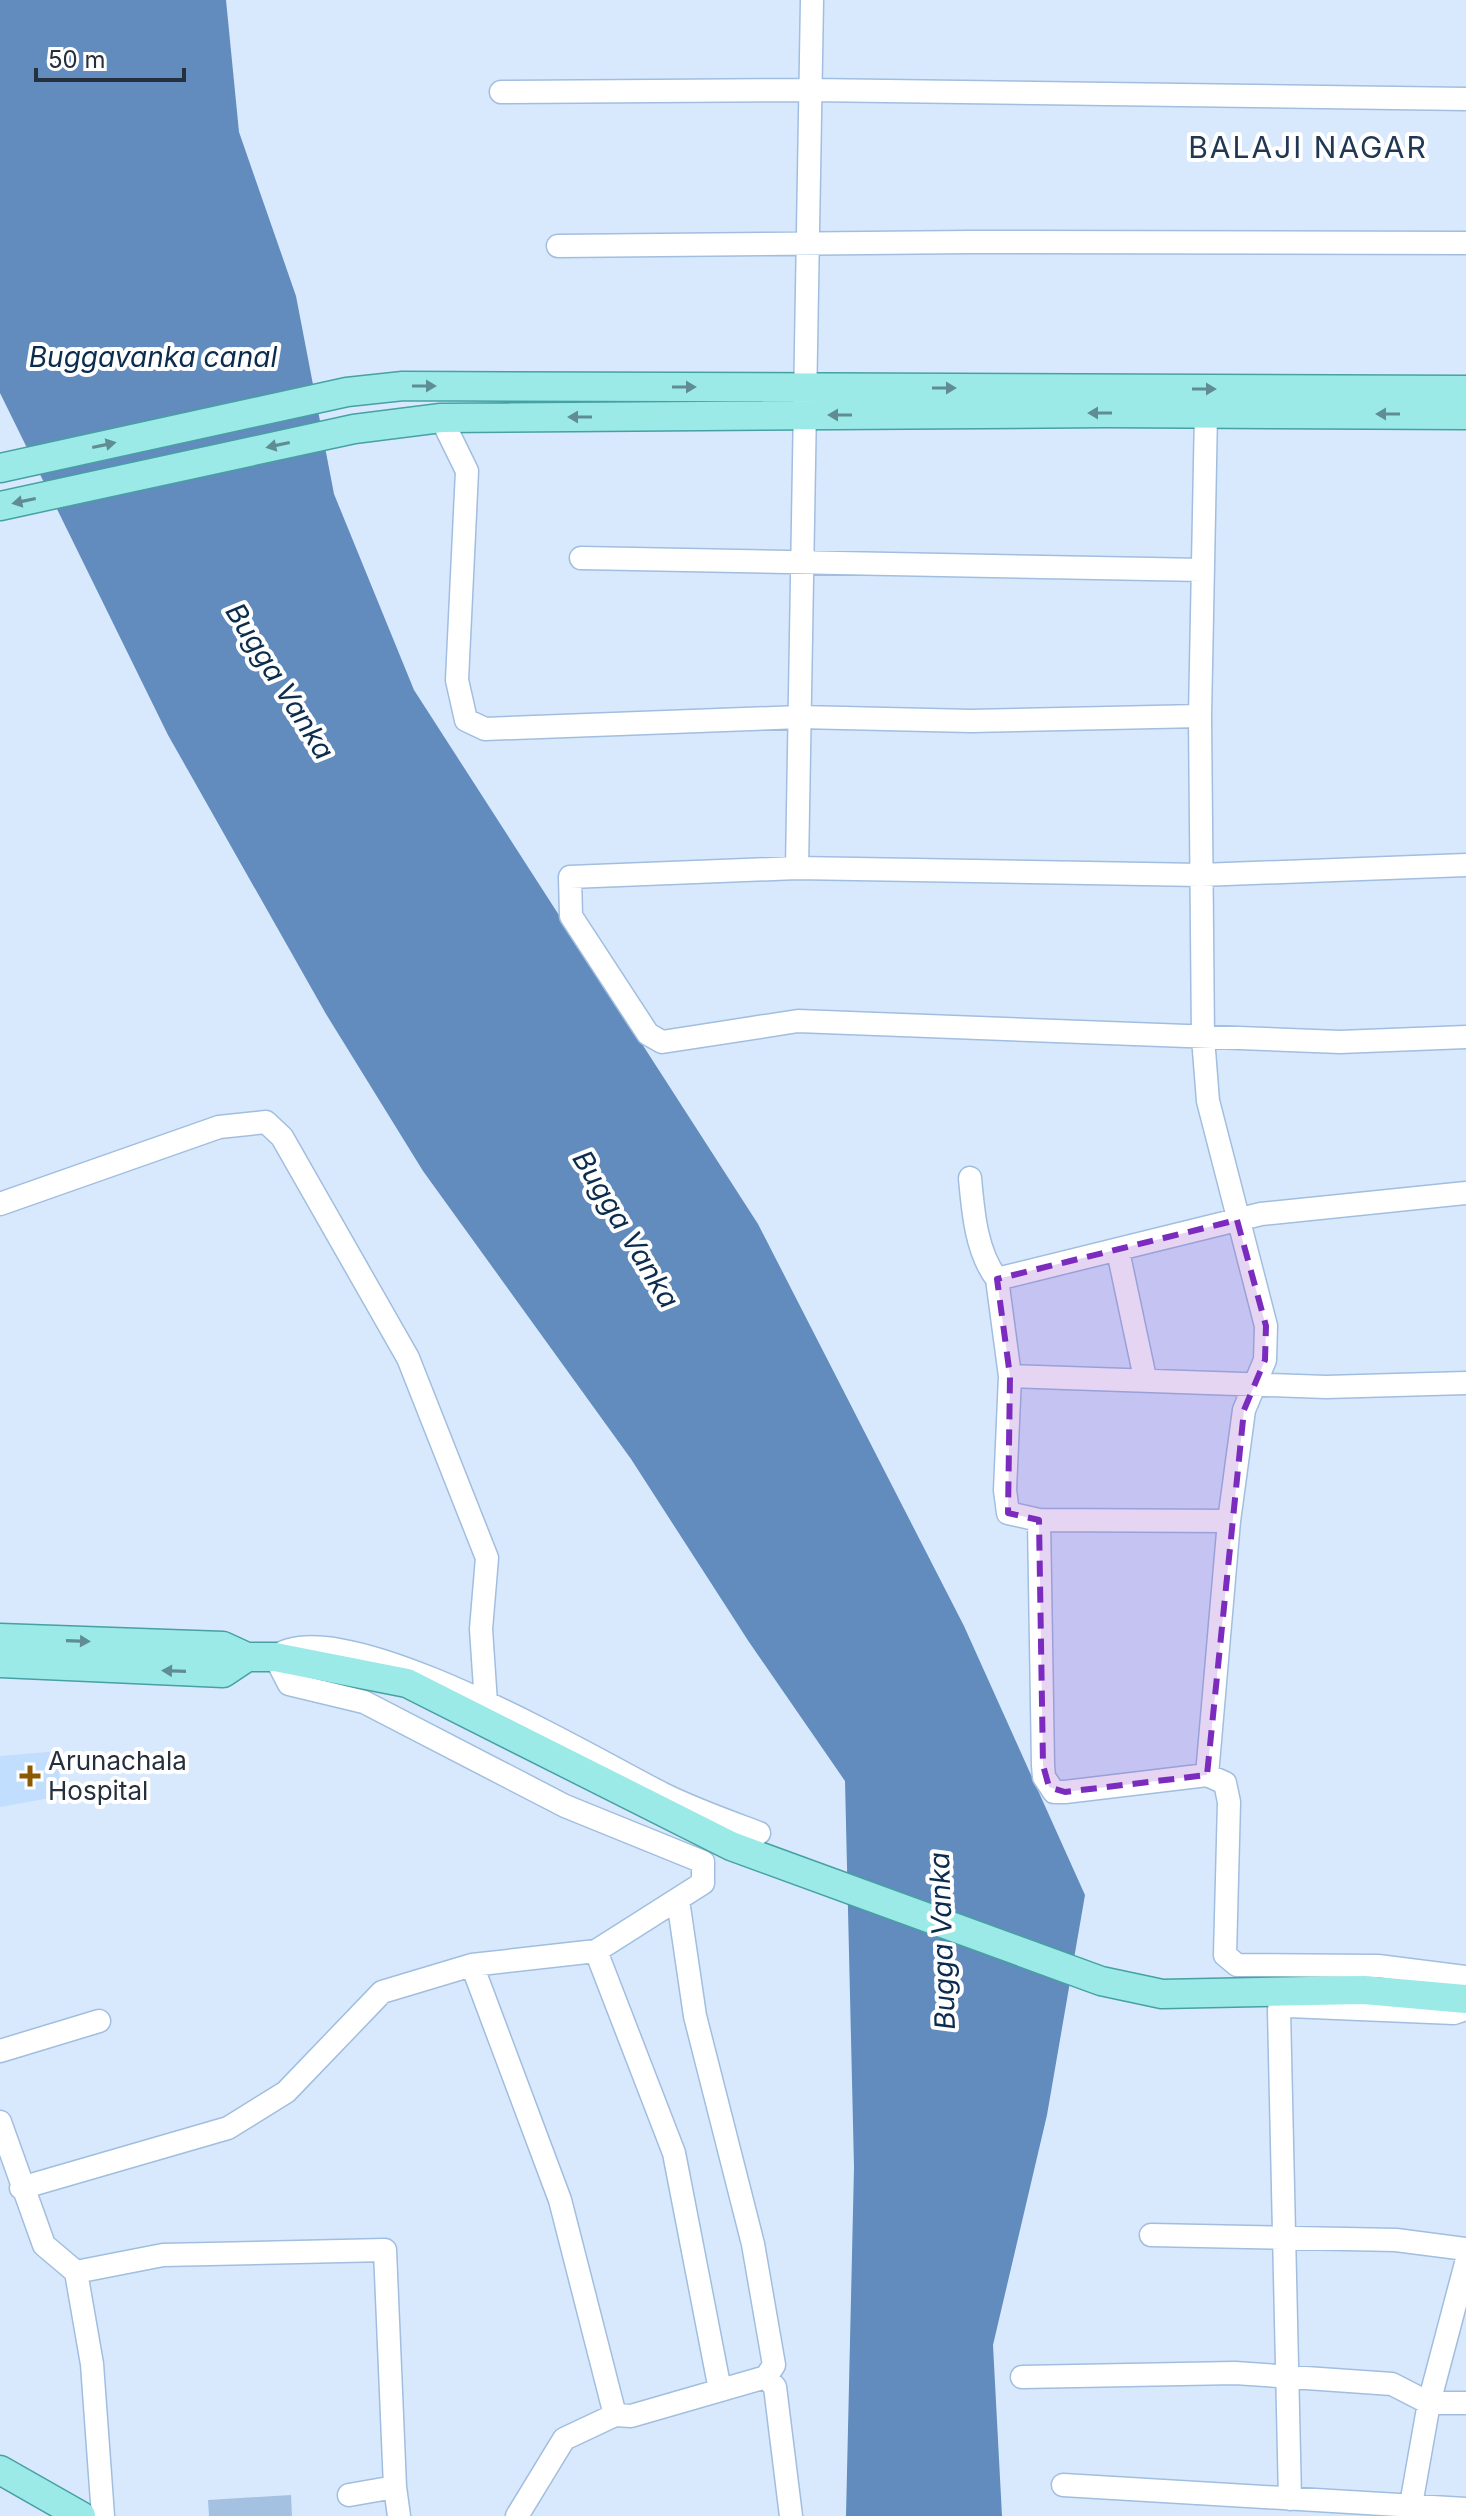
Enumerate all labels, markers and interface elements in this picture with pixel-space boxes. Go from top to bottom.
scale bar [36,32,184,82]
text: 50 m [48,45,106,74]
district label: BALAJI NAGAR [1188,129,1428,165]
water label: Buggavanka canal [29,340,277,374]
one-way arrow [412,380,437,392]
one-way arrow [672,381,697,393]
one-way arrow [932,382,957,394]
one-way arrow [1192,383,1217,395]
one-way arrow [1087,407,1112,419]
one-way arrow [1375,408,1400,420]
one-way arrow [827,409,852,421]
one-way arrow [567,411,592,423]
one-way arrow [91,438,116,451]
one-way arrow [265,439,290,452]
one-way arrow [11,495,36,508]
water label: Bugga Vanka [218,597,342,765]
water label: Bugga Vanka [566,1144,686,1314]
one-way arrow [66,1634,91,1647]
one-way arrow [161,1664,186,1677]
place label: Arunachala Hospital [48,1745,187,1806]
marker: Arunachala Hospital [19,1765,41,1787]
water label: Bugga Vanka [922,1852,962,2030]

